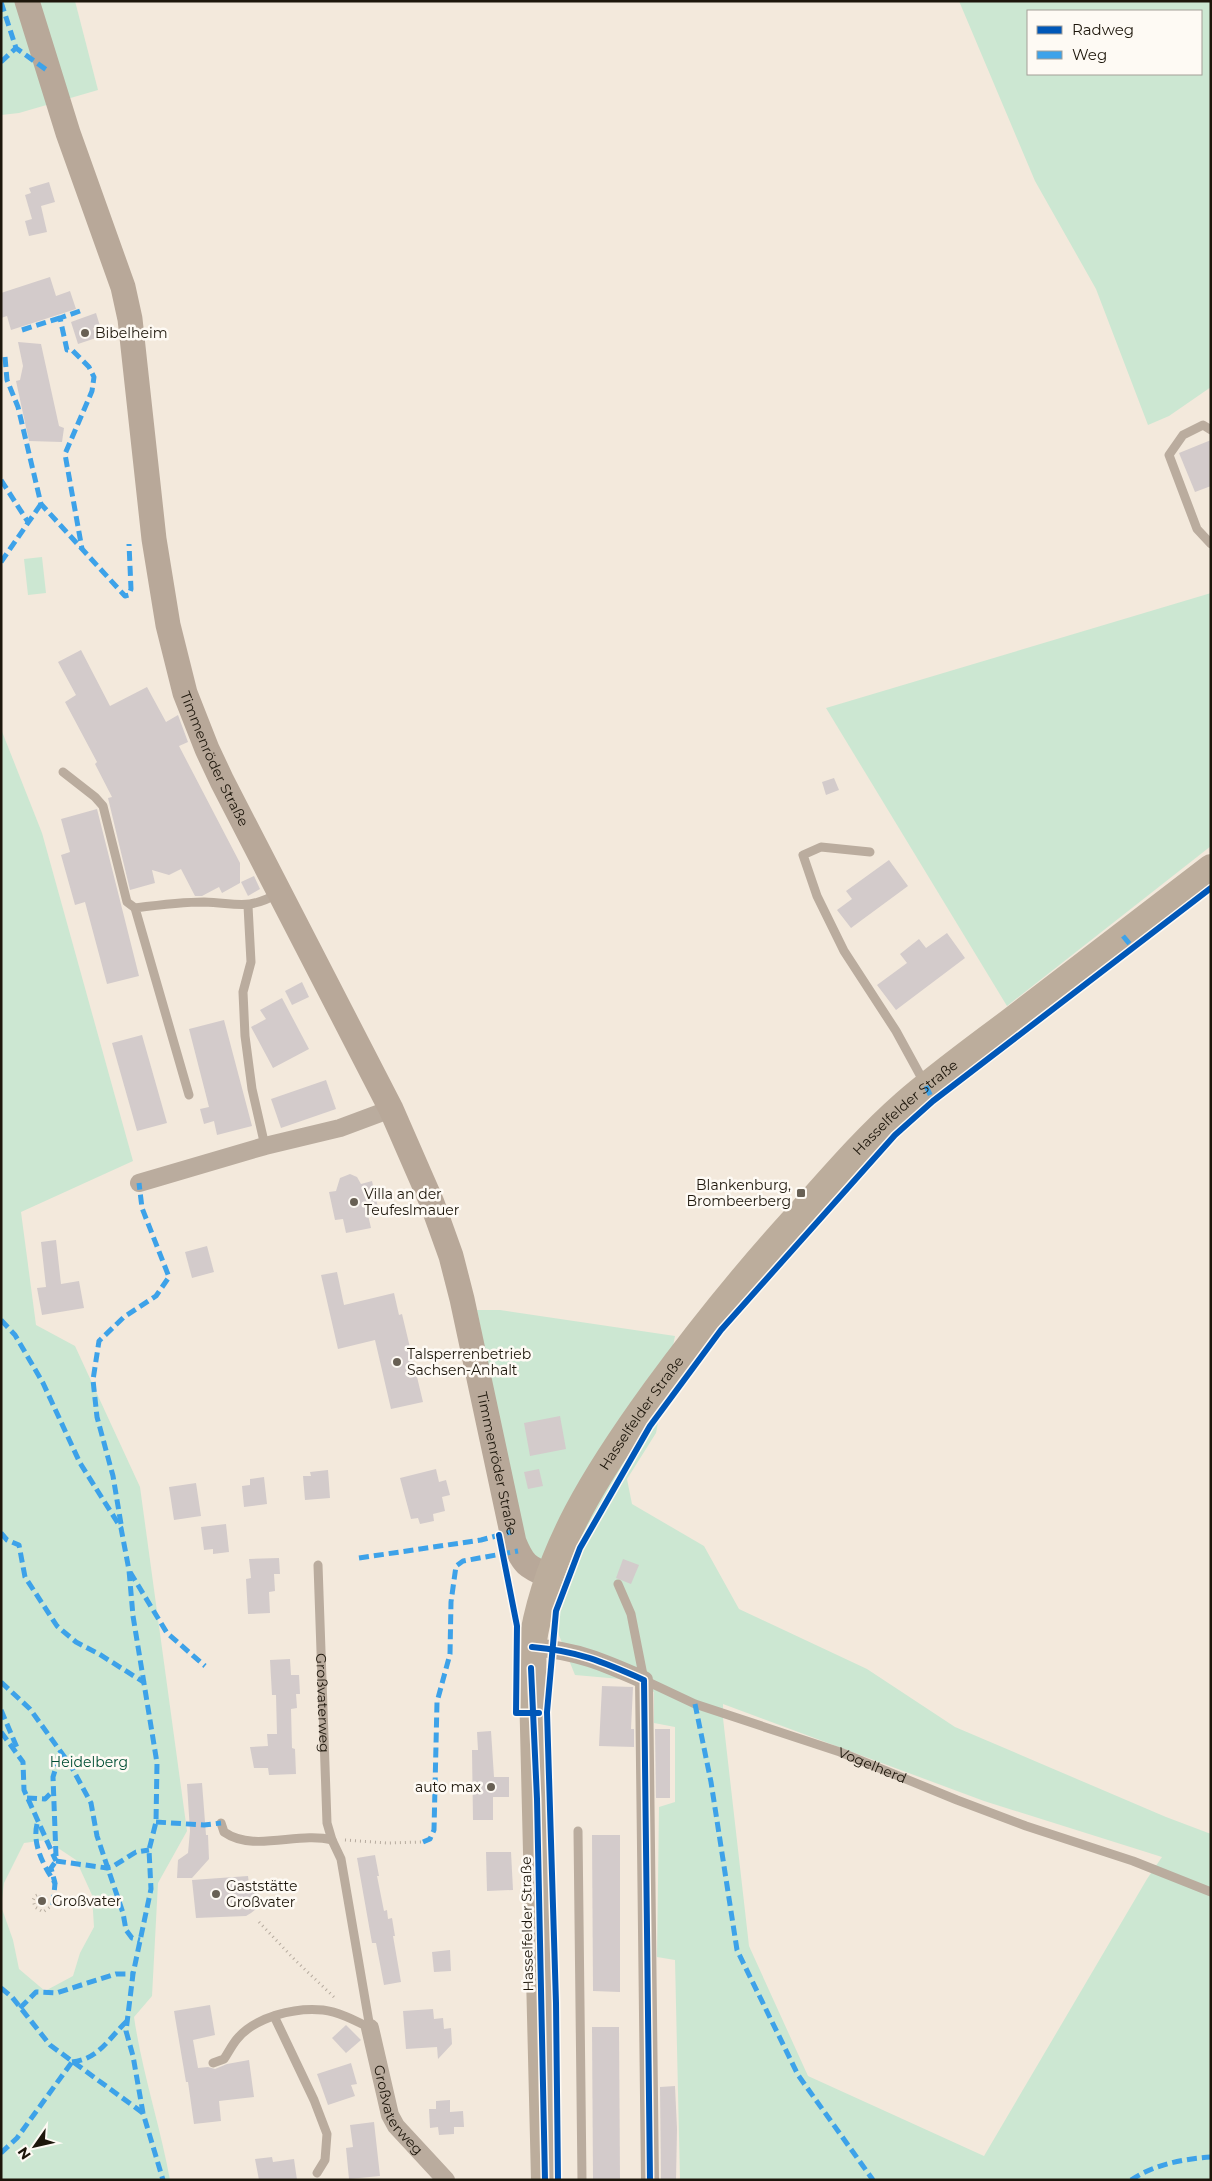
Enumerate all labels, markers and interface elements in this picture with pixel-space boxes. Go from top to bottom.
legend [1027,10,1202,75]
text: Radweg [1072,20,1134,39]
text: Weg [1072,45,1107,64]
place label: Bibelheim [95,324,168,342]
marker: Bibelheim [79,327,91,339]
street label: Timmenröder Straße [176,689,253,829]
street label: Hasselfelder Straße [849,1056,961,1159]
place label: Blankenburg, Brombeerberg [686,1176,791,1210]
place label: Villa an der Teufeslmauer [364,1185,460,1219]
marker: Blankenburg, Brombeerberg [795,1187,807,1199]
marker: Villa an der Teufeslmauer [348,1196,360,1208]
place label: Talsperrenbetrieb Sachsen-Anhalt [407,1345,531,1379]
street label: Hasselfelder Straße [595,1353,687,1473]
marker: Talsperrenbetrieb Sachsen-Anhalt [391,1356,403,1368]
street label: Timmenröder Straße [473,1390,521,1537]
street label: Großvaterweg [312,1653,334,1753]
street label: Vogelherd [835,1743,909,1787]
park label: Heidelberg [50,1753,128,1771]
place label: auto max [415,1778,482,1796]
marker: auto max [485,1781,497,1793]
street label: Hasselfelder Straße [517,1856,537,1992]
place label: Gaststätte Großvater [226,1877,297,1911]
marker: Gaststätte Großvater [210,1888,222,1900]
place label: Großvater [52,1892,122,1910]
marker: Großvater [36,1895,48,1907]
street label: Großvaterweg [370,2063,427,2159]
north arrow [10,2121,60,2171]
text: N [14,2144,35,2163]

